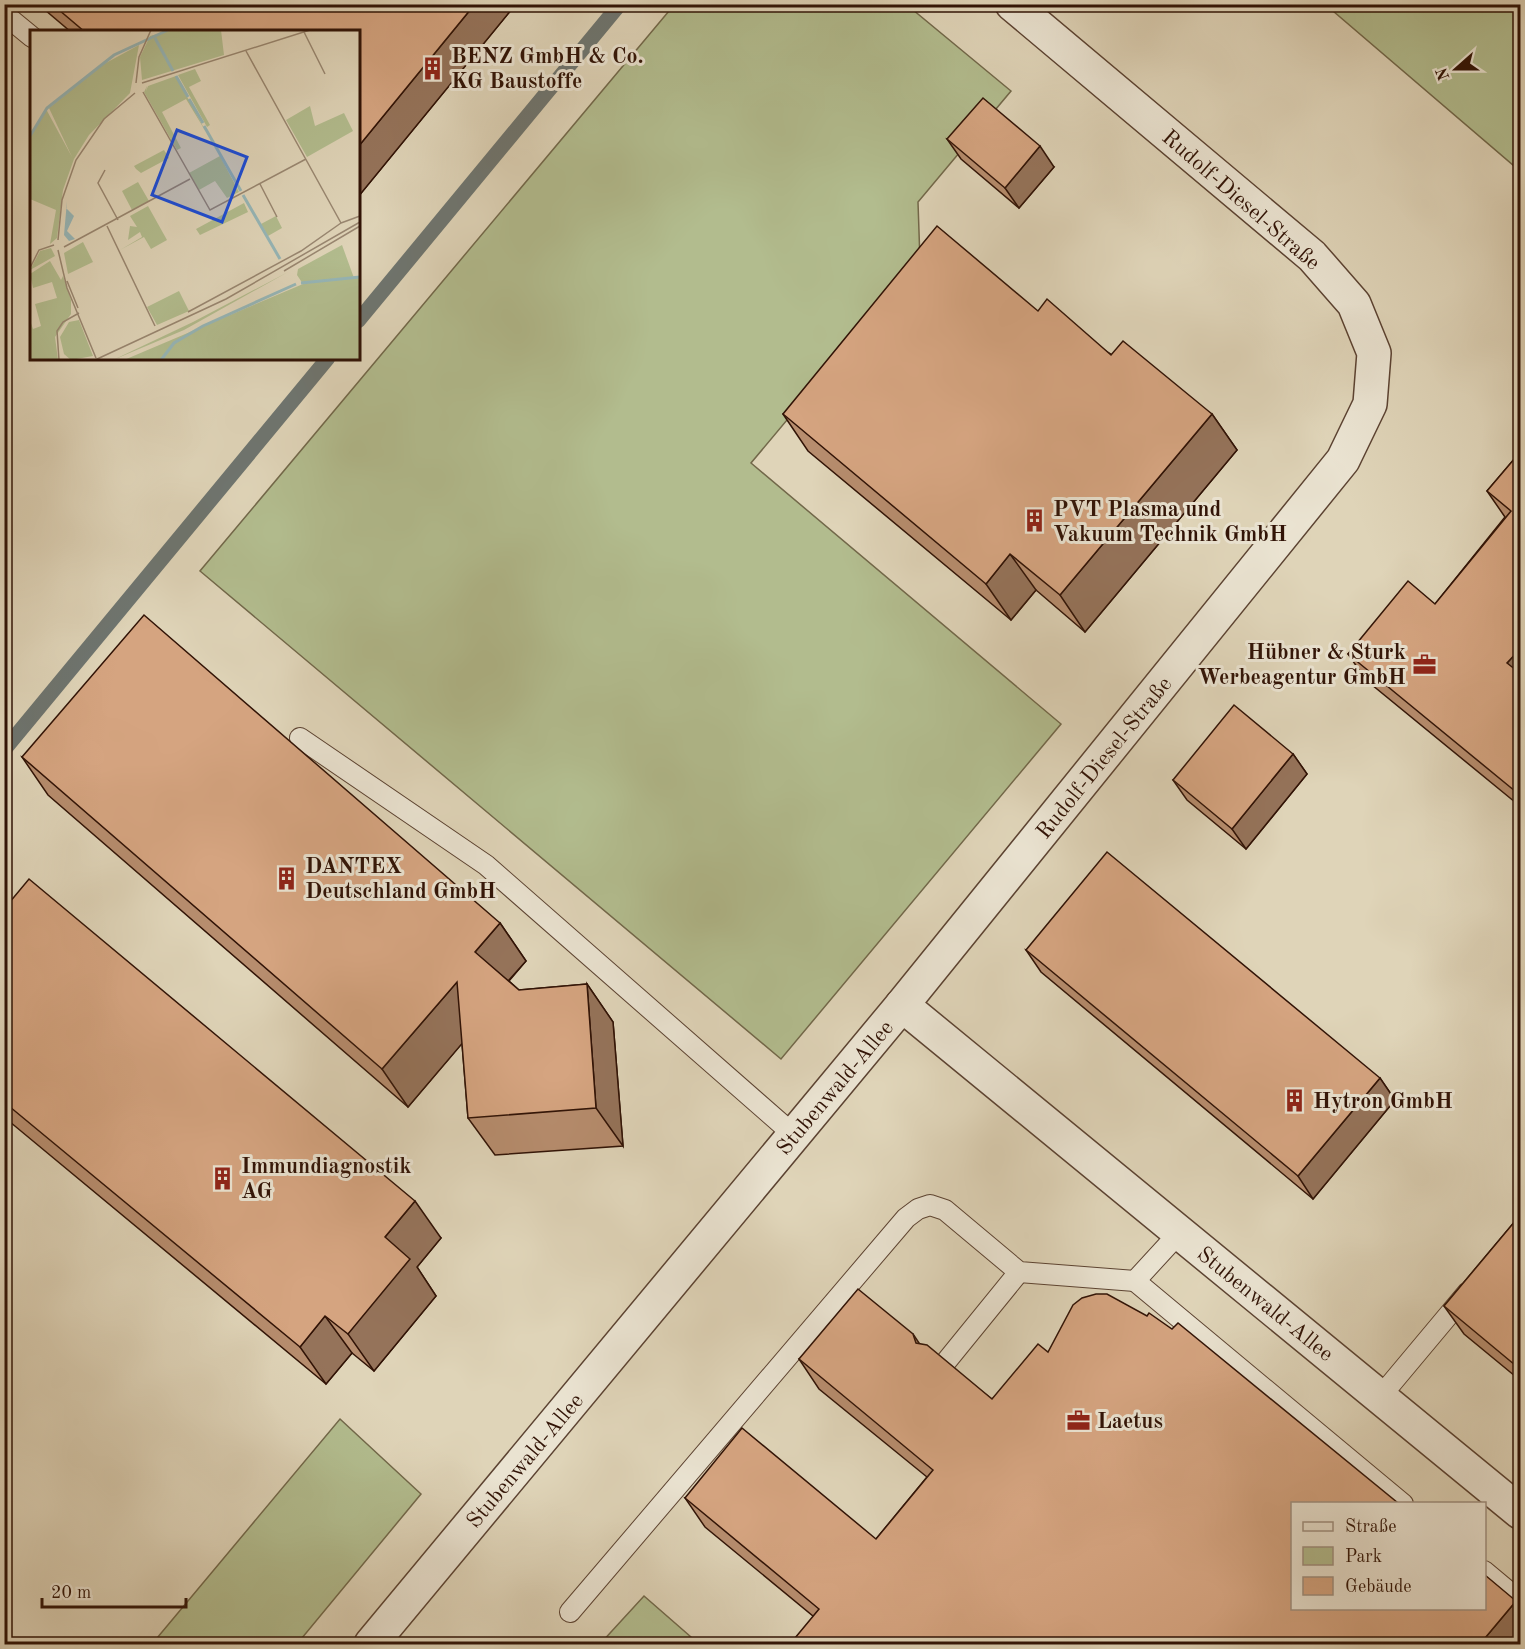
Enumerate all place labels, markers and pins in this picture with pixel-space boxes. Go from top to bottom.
place label: BENZ GmbH & Co. KG Baustoffe [451,46,644,93]
building icon: BENZ GmbH & Co. KG Baustoffe [420,55,446,81]
place label: PVT Plasma und Vakuum Technik GmbH [1053,499,1287,546]
building icon: PVT Plasma und Vakuum Technik GmbH [1022,508,1048,534]
place label: Hübner & Sturk Werbeagentur GmbH [1198,642,1406,689]
office icon: Hübner & Sturk Werbeagentur GmbH [1411,651,1437,677]
place label: DANTEX Deutschland GmbH [305,856,496,903]
building icon: DANTEX Deutschland GmbH [274,865,300,891]
building icon: Hytron GmbH [1282,1087,1308,1113]
place label: Hytron GmbH [1313,1091,1453,1113]
place label: Immundiagnostik AG [241,1156,412,1203]
building icon: Immundiagnostik AG [210,1165,236,1191]
office icon: Laetus [1066,1407,1092,1433]
place label: Laetus [1097,1411,1163,1433]

